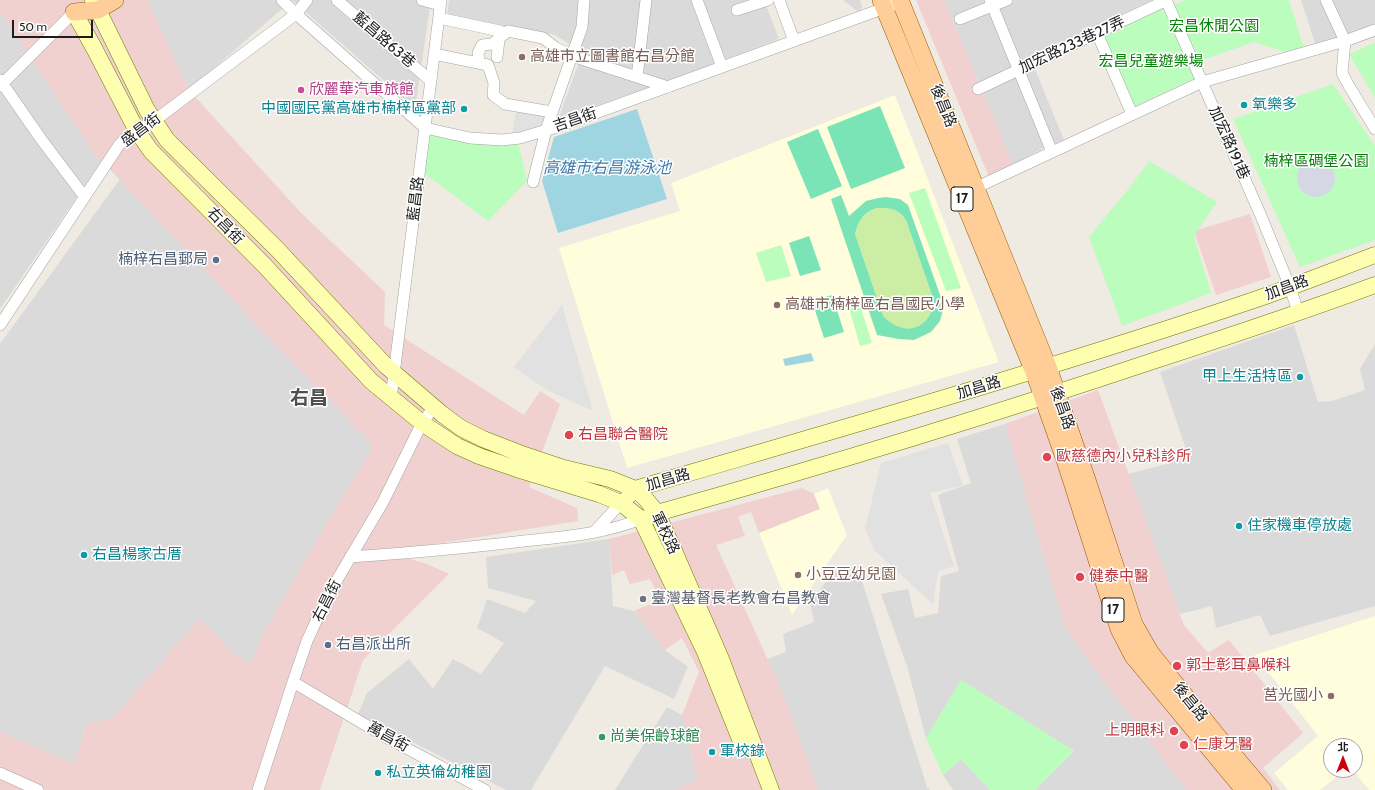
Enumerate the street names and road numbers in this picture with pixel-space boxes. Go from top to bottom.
street label: 藍昌路63巷 [349,8,419,72]
street label: 加宏路233巷27弄 [1016,13,1128,77]
street label: 後昌路 [926,82,960,130]
street label: 吉昌街 [551,104,599,136]
street label: 加宏路191巷 [1205,104,1253,182]
street label: 盛昌街 [118,109,164,151]
street label: 藍昌路 [404,176,428,222]
road number: 17 [951,187,973,211]
street label: 右昌街 [203,204,247,248]
street label: 加昌路 [1263,272,1311,304]
street label: 加昌路 [955,373,1003,403]
street label: 後昌路 [1046,384,1078,432]
street label: 加昌路 [644,465,692,495]
street label: 軍校路 [647,509,683,557]
street label: 右昌街 [309,577,345,625]
road number: 17 [1102,598,1124,622]
street label: 後昌路 [1169,679,1211,725]
street label: 萬昌街 [364,718,412,756]

